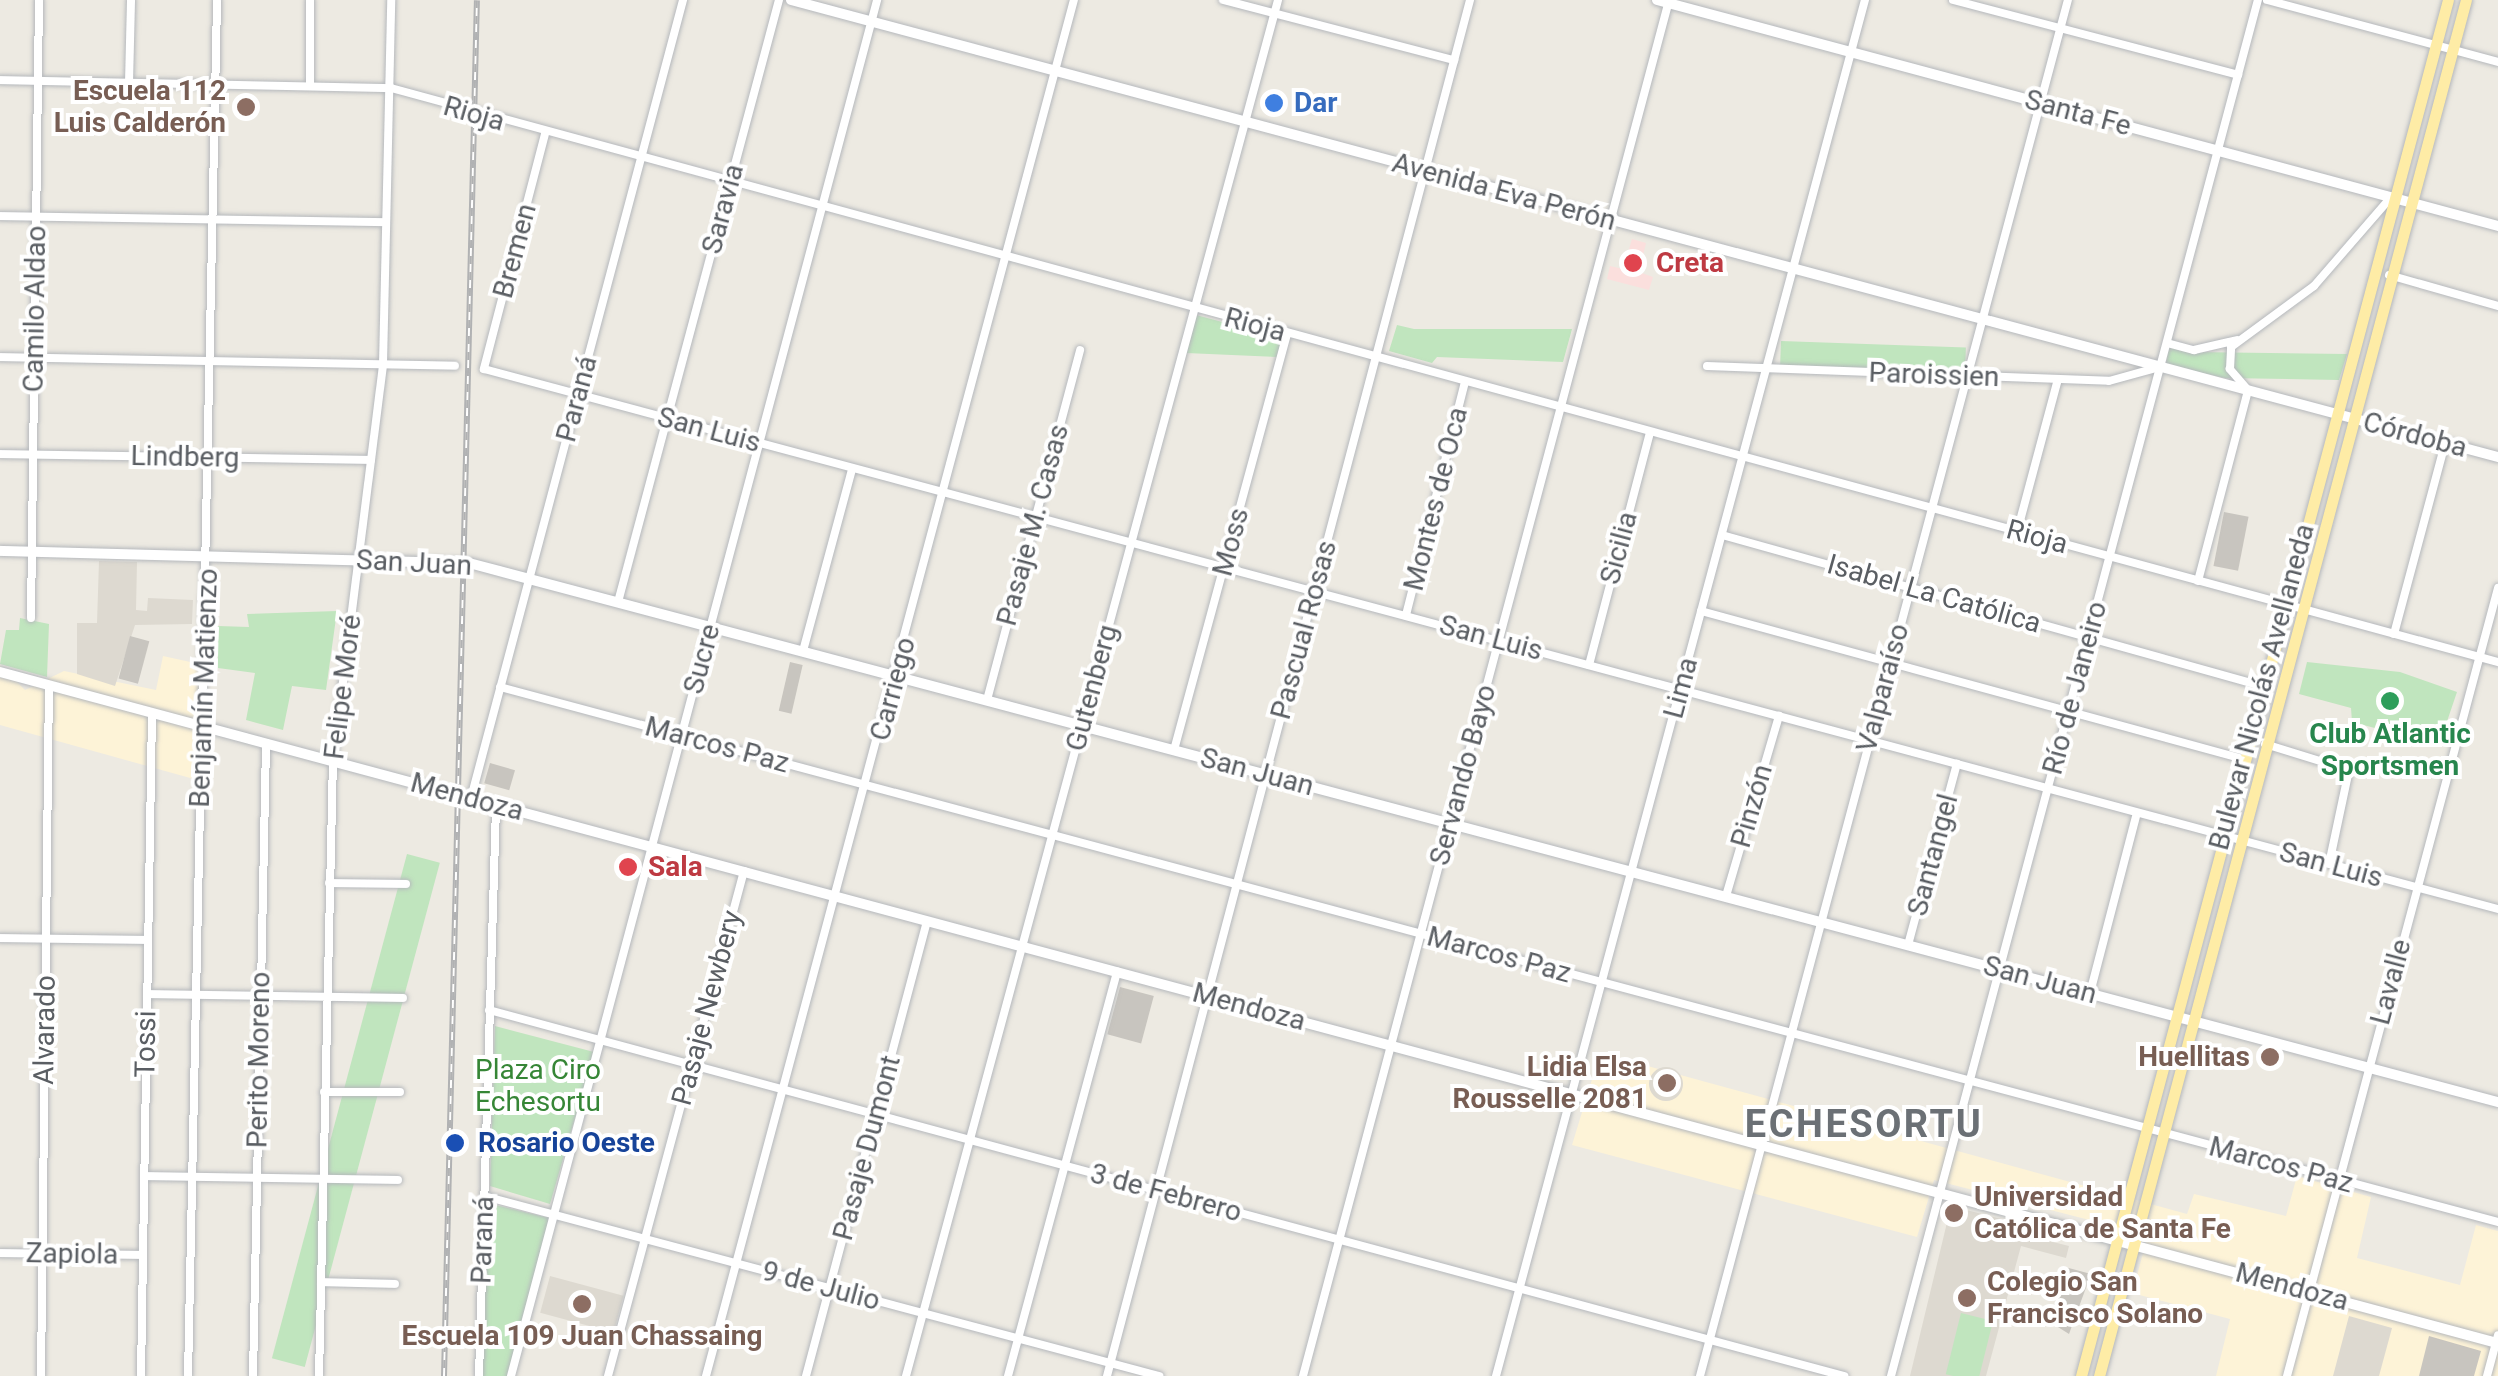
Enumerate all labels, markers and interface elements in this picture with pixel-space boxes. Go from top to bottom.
place label: Escuela 112 Luis Calderón [54,74,226,140]
street label: Santa Fe [2021,83,2135,143]
place label: Dar [1294,86,1337,120]
street label: Rioja [440,89,508,139]
marker: Dar [1263,92,1285,114]
marker: Escuela 112 Luis Calderón [235,96,257,118]
street label: Avenida Eva Perón [1389,146,1619,238]
street label: Saravia [695,160,751,258]
street label: Bremen [486,200,544,302]
street label: Camilo Aldao [17,225,53,393]
place label: Creta [1656,246,1724,280]
marker: Creta [1620,250,1646,276]
street label: Rioja [1221,301,1289,349]
street label: Paraná [549,352,605,446]
street label: Paroissien [1868,356,2000,394]
street label: San Luis [654,400,764,460]
street label: Montes de Oca [1397,404,1475,594]
street label: Córdoba [2359,405,2471,465]
street label: Pasaje M. Casas [990,421,1076,629]
street label: Lindberg [130,439,240,475]
street label: Moss [1206,504,1256,580]
street label: Sicilia [1593,508,1645,588]
street label: Rioja [2003,513,2071,561]
street label: Bulevar Nicolás Avellaneda [2202,520,2322,854]
street label: Pascual Rosas [1264,537,1344,723]
street label: San Juan [355,543,473,583]
street label: Isabel La Católica [1823,547,2045,641]
street label: Benjamín Matienzo [183,568,225,808]
street label: Río de Janeiro [2036,598,2114,778]
street label: San Luis [1436,608,1546,668]
street label: Felipe Moré [317,613,369,761]
street label: Sucre [677,620,727,698]
street label: Valparaíso [1850,620,1916,756]
street label: Gutenberg [1059,621,1125,755]
street label: Carriego [863,634,923,744]
street label: Lima [1657,654,1705,722]
street label: Servando Bayo [1423,681,1503,869]
marker: Club Atlantic Sportsmen [2379,690,2401,712]
street label: Marcos Paz [641,710,793,780]
place label: Club Atlantic Sportsmen [2309,717,2471,783]
street label: San Juan [1197,741,1317,803]
street label: Pinzón [1724,760,1780,852]
street label: Mendoza [407,766,527,828]
street label: Santangel [1901,790,1965,920]
street label: San Luis [2276,835,2386,895]
place label: Sala [648,850,703,884]
marker: Sala [617,856,639,878]
street label: Pasaje Newbery [665,907,749,1109]
street label: Marcos Paz [1423,920,1575,990]
street label: Lavalle [2363,936,2419,1028]
street label: San Juan [1980,949,2100,1011]
street label: Perito Moreno [241,972,277,1148]
street label: Alvarado [27,975,63,1085]
street label: Mendoza [1189,976,1309,1038]
street label: Tossi [129,1010,163,1078]
place label: Huellitas [2138,1040,2250,1074]
marker: Huellitas [2259,1046,2281,1068]
place label: Lidia Elsa Rousselle 2081 [1453,1050,1647,1116]
street label: Pasaje Dumont [826,1052,908,1244]
park label: Plaza Ciro Echesortu [475,1053,601,1119]
marker: Lidia Elsa Rousselle 2081 [1656,1072,1678,1094]
district label: ECHESORTU [1745,1102,1983,1148]
place label: Rosario Oeste [478,1126,655,1160]
marker: Rosario Oeste [442,1130,468,1156]
street label: Marcos Paz [2205,1130,2357,1200]
street label: 3 de Febrero [1087,1157,1245,1229]
place label: Universidad Católica de Santa Fe [1974,1180,2231,1246]
street label: Paraná [465,1196,501,1284]
marker: Universidad Católica de Santa Fe [1943,1202,1965,1224]
street label: Zapiola [25,1236,119,1272]
street label: 9 de Julio [758,1254,884,1318]
street label: Mendoza [2232,1256,2352,1318]
place label: Colegio San Francisco Solano [1987,1265,2203,1331]
marker: Colegio San Francisco Solano [1956,1287,1978,1309]
marker: Escuela 109 Juan Chassaing [571,1293,593,1315]
place label: Escuela 109 Juan Chassaing [402,1319,762,1353]

